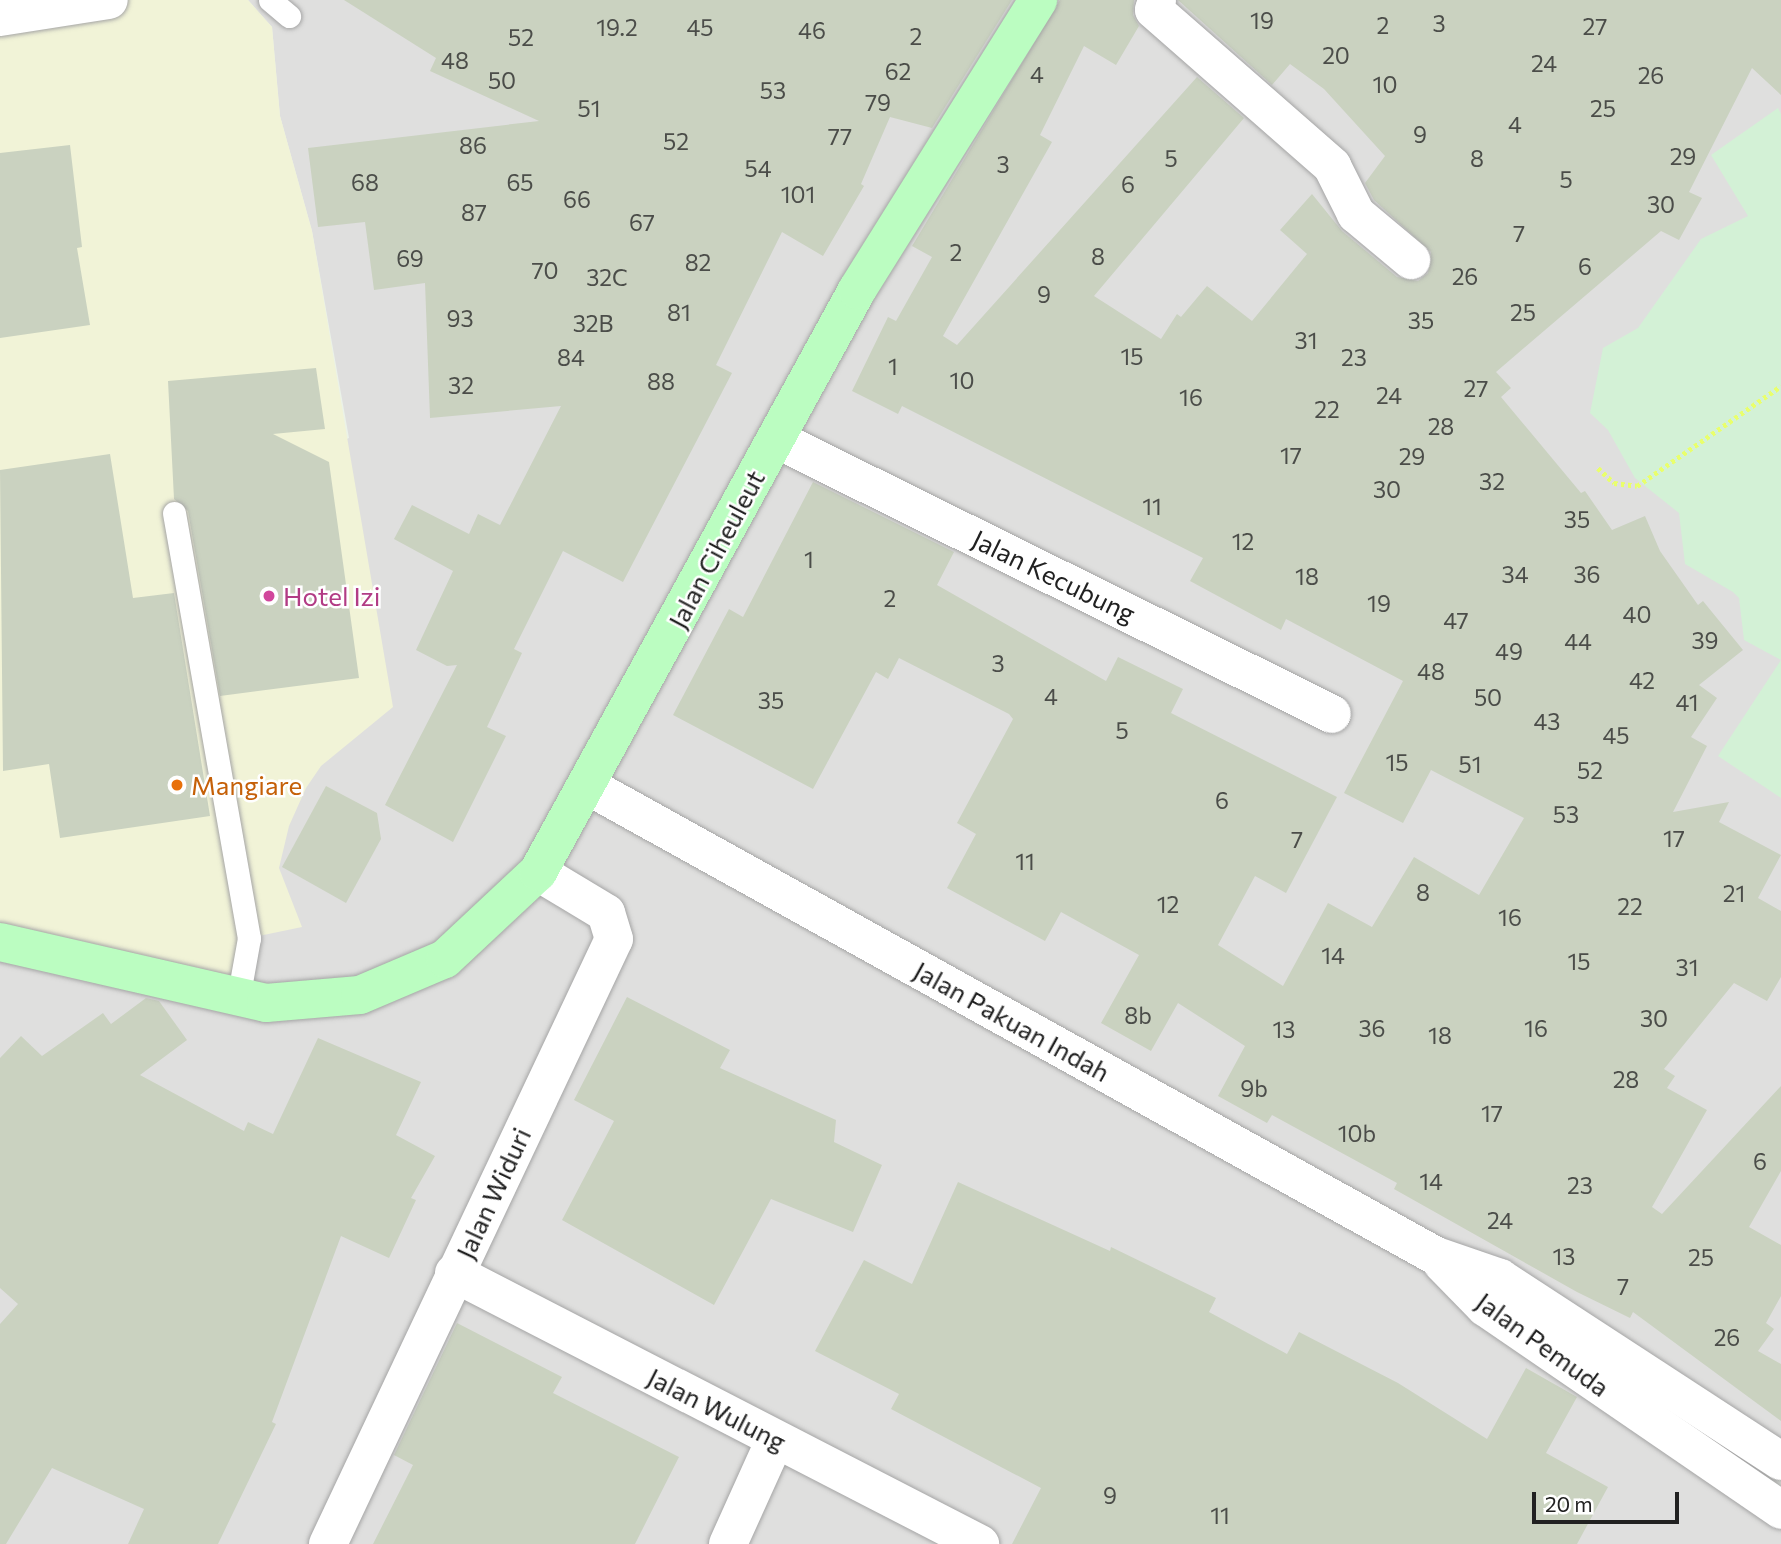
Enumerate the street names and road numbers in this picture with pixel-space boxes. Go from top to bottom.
street label: Jalan Ciheuleut [661,465,771,633]
street label: Jalan Kecubung [967,523,1141,629]
street label: Jalan Pakuan Indah [909,954,1115,1088]
street label: Jalan Widuri [449,1122,537,1264]
street label: Jalan Pemuda [1470,1285,1616,1403]
street label: Jalan Wulung [643,1361,791,1457]

